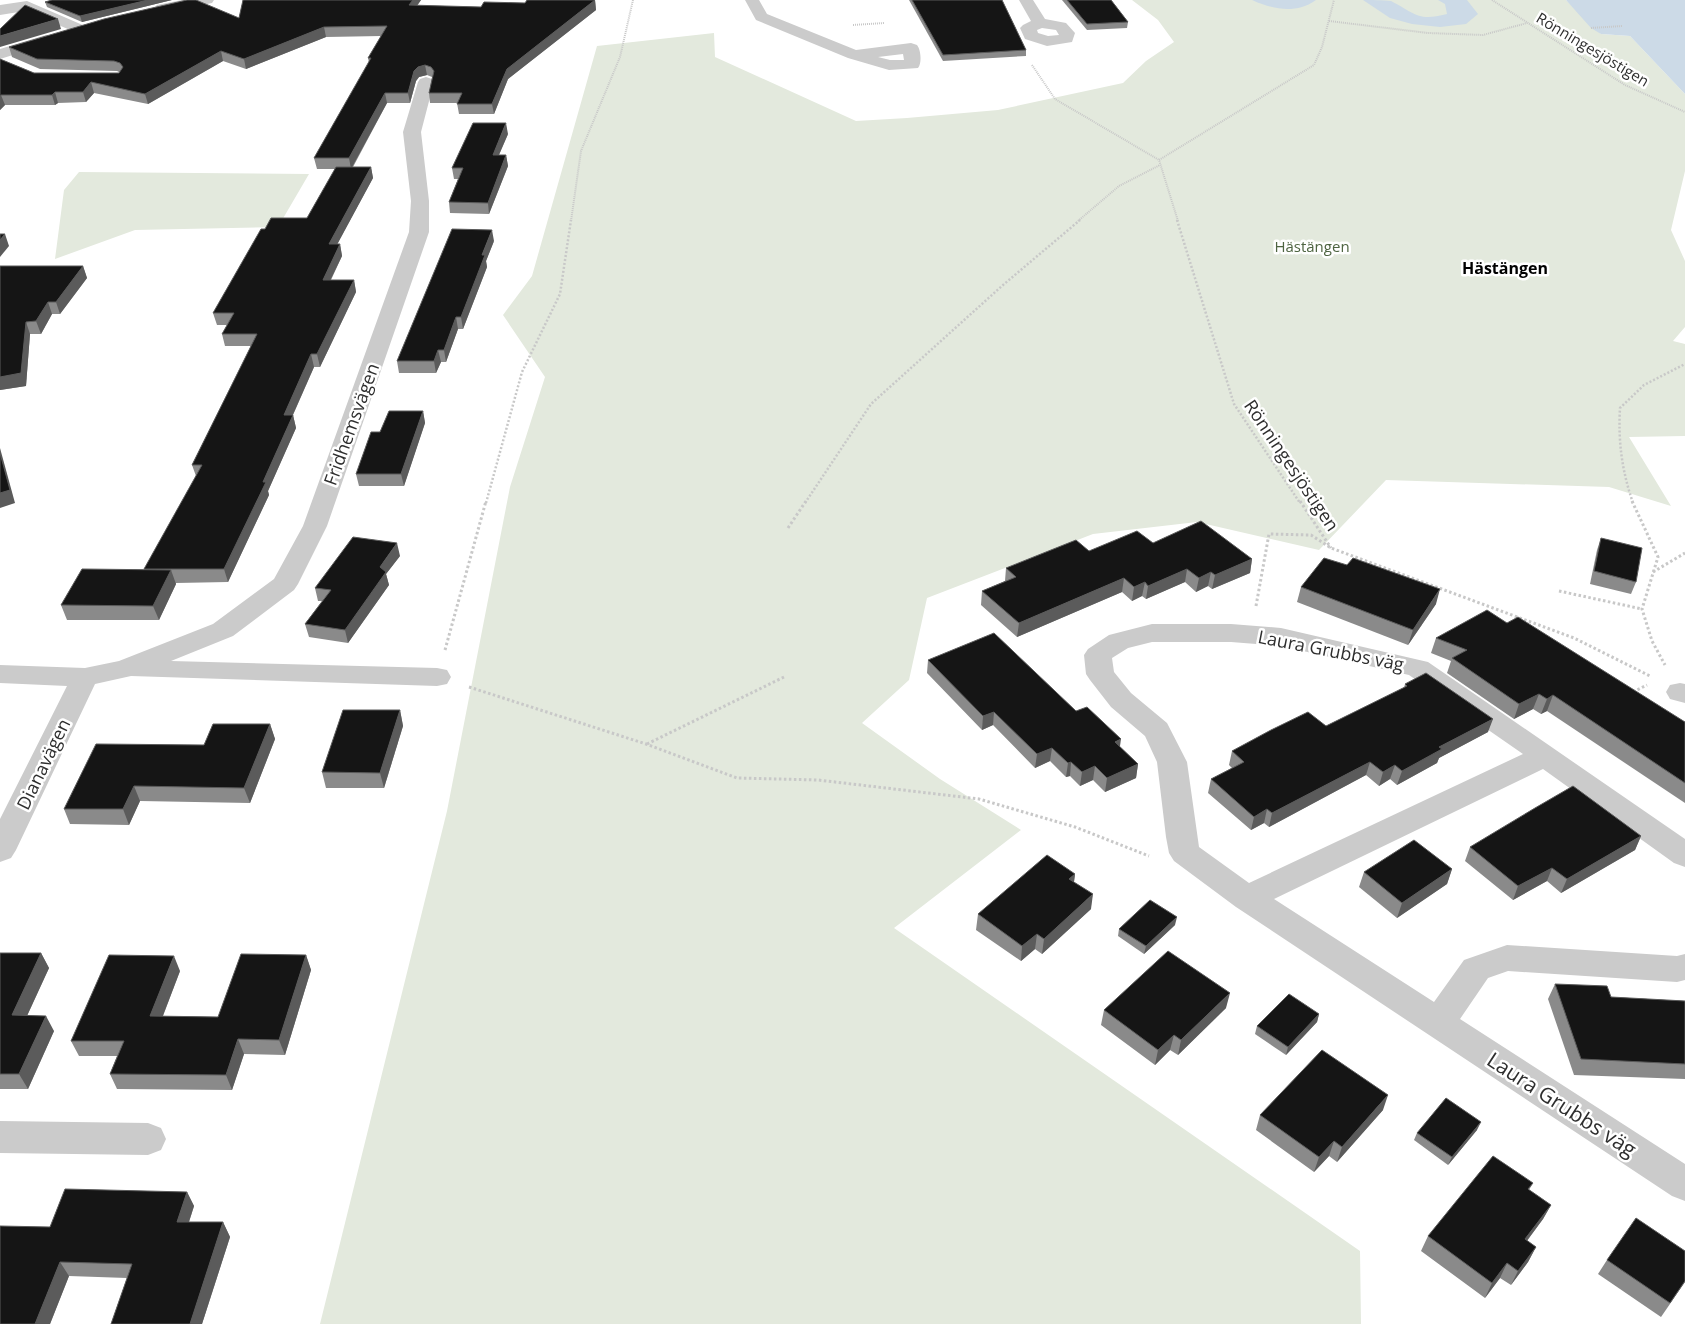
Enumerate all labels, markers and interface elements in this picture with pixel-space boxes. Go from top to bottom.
street label: Rönningesjöstigen [1533,7,1653,91]
park label: Hästängen [1274,236,1350,256]
district label: Hästängen [1462,257,1548,279]
street label: Fridhemsvägen [318,360,384,488]
street label: Rönningesjöstigen [1239,394,1345,536]
street label: Laura Grubbs väg [1256,624,1406,676]
street label: Dianavägen [11,714,75,814]
street label: Laura Grubbs väg [1482,1045,1642,1163]

